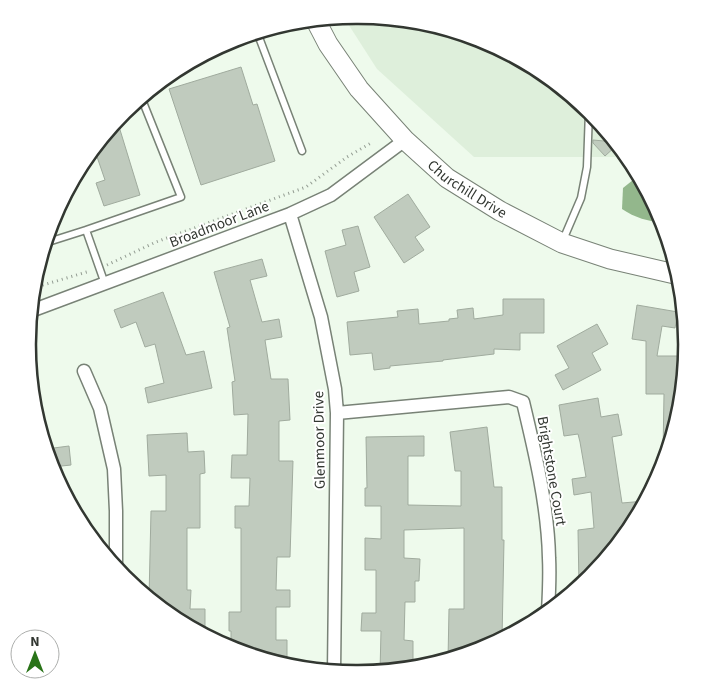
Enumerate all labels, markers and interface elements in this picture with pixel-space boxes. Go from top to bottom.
street label: Churchill Drive [422,155,510,224]
street label: Broadmoor Lane [166,196,272,253]
street label: Glenmoor Drive [308,391,331,489]
street label: Brightstone Court [532,415,571,528]
north arrow [10,629,60,679]
text: N [30,632,40,652]

